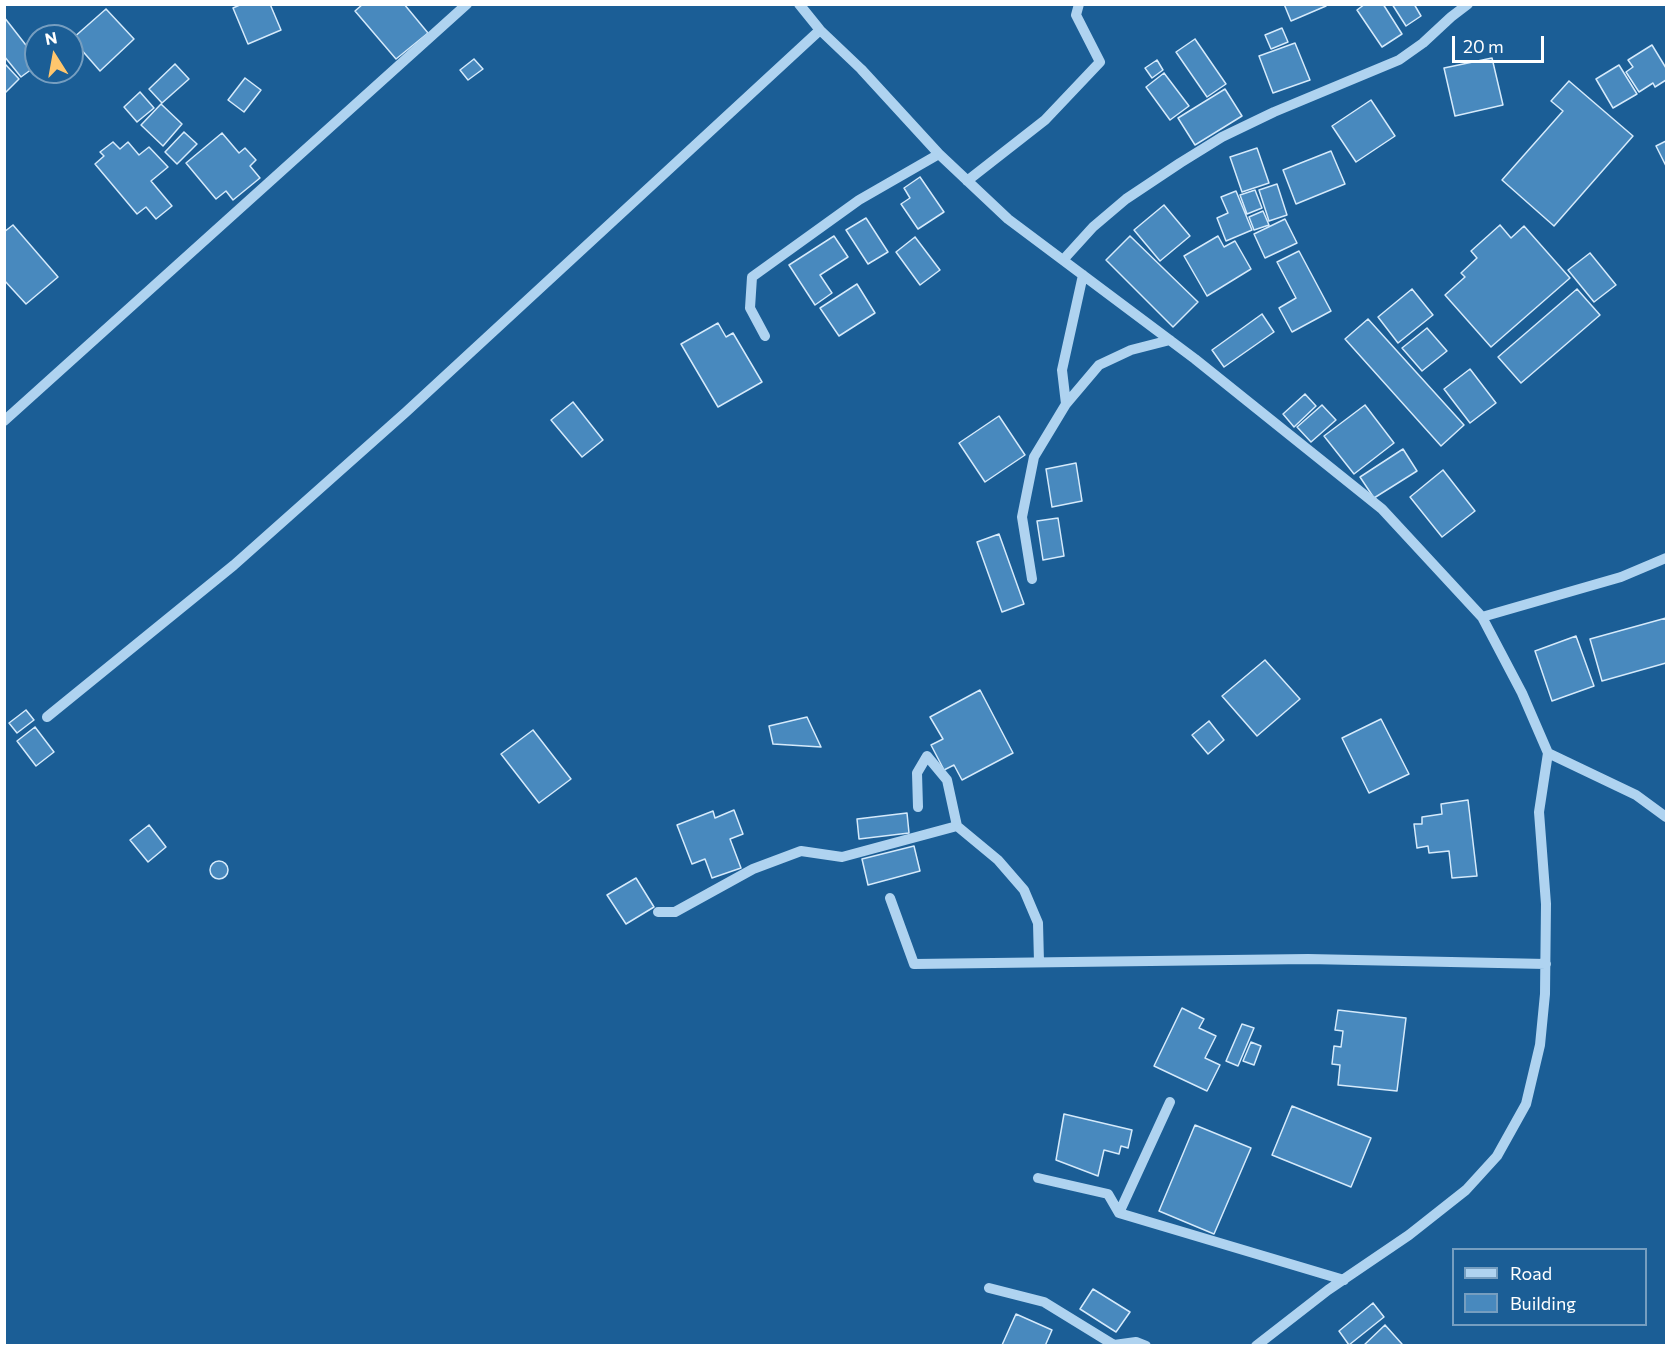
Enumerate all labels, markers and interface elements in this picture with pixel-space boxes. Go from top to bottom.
north arrow [24,24,84,84]
scale bar [1455,24,1546,62]
text: N [43,27,59,48]
text: 20 m [1463,35,1504,57]
legend [1452,1248,1647,1326]
text: Road [1510,1262,1552,1284]
text: Building [1510,1292,1576,1314]

